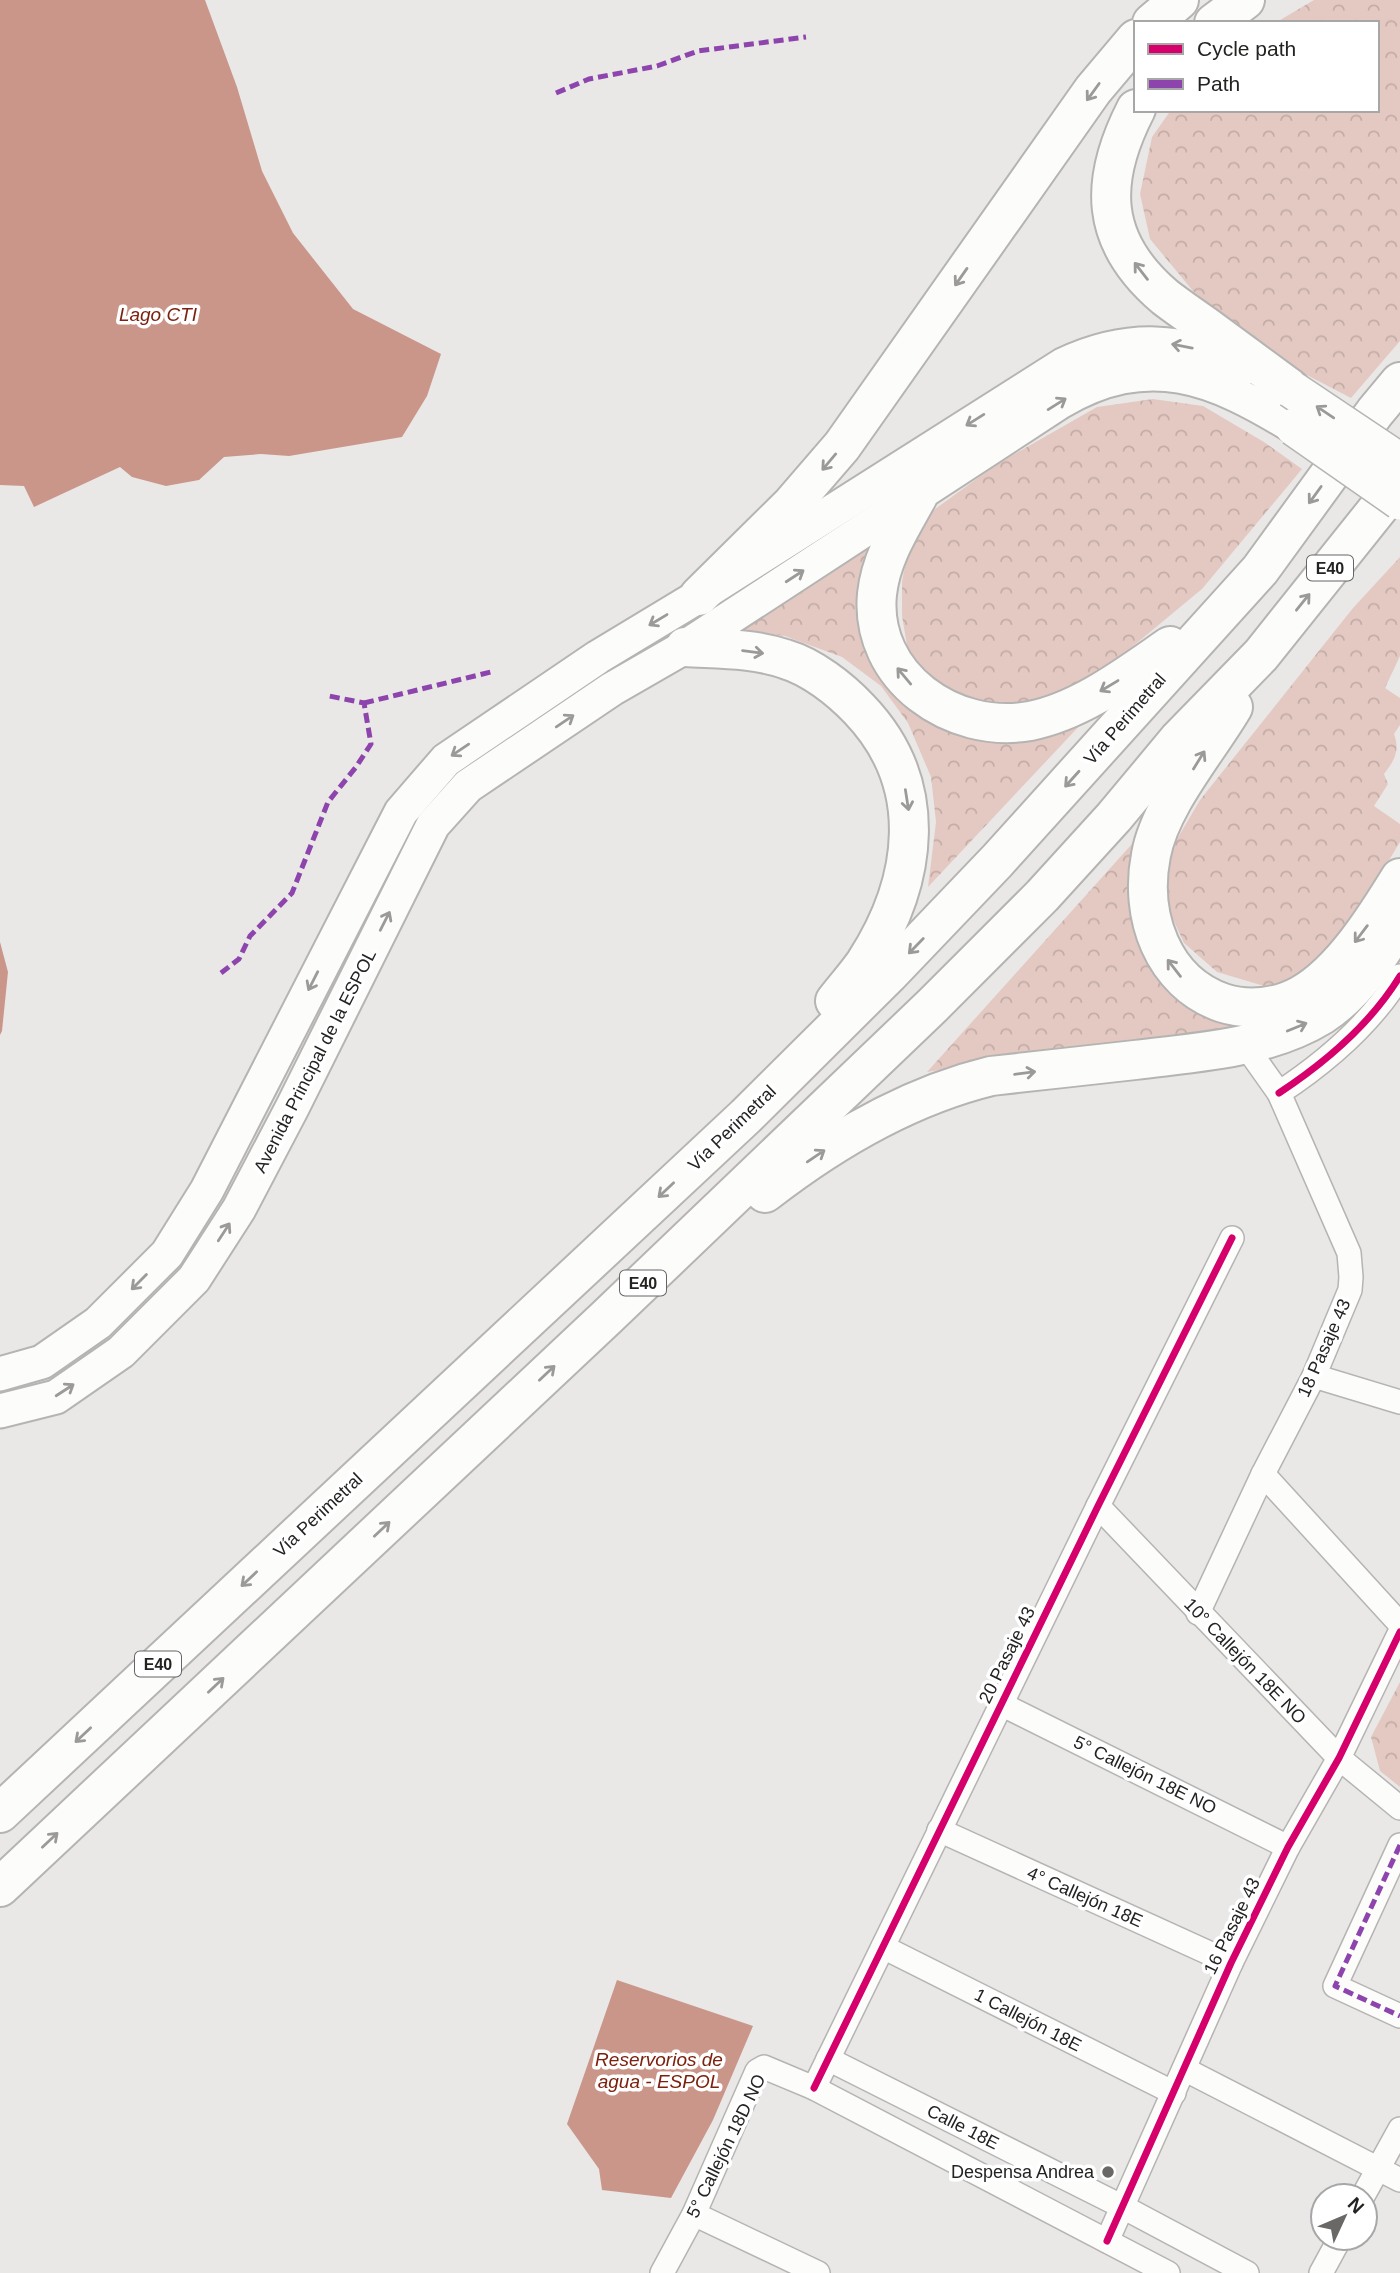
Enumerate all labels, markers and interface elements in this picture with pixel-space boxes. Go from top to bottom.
legend [1134,21,1379,112]
text: Cycle path [1197,37,1296,60]
text: Path [1197,72,1240,95]
one-way arrow [1086,82,1100,101]
one-way arrow [1134,263,1149,281]
one-way arrow [954,267,968,286]
water label: Lago CTI [119,304,198,325]
one-way arrow [1172,339,1194,352]
one-way arrow [1046,397,1066,411]
one-way arrow [1316,404,1335,419]
one-way arrow [965,413,985,427]
one-way arrow [821,453,837,471]
one-way arrow [1307,485,1322,504]
road number: E40 [1307,555,1353,580]
one-way arrow [784,569,804,583]
one-way arrow [1296,593,1311,611]
one-way arrow [649,614,669,628]
one-way arrow [741,646,764,659]
one-way arrow [896,667,912,685]
street label: Vía Perimetral [1080,669,1170,769]
one-way arrow [1100,679,1120,693]
one-way arrow [555,714,574,728]
one-way arrow [451,743,470,757]
one-way arrow [1193,750,1207,770]
one-way arrow [1063,770,1080,787]
one-way arrow [901,788,914,811]
one-way arrow [379,911,393,932]
one-way arrow [1354,924,1368,943]
one-way arrow [908,937,925,954]
street label: Avenida Principal de la ESPOL [250,946,380,1176]
one-way arrow [1167,960,1182,978]
one-way arrow [306,970,320,991]
one-way arrow [1285,1020,1307,1033]
one-way arrow [1013,1066,1036,1079]
street label: Vía Perimetral [684,1081,780,1175]
one-way arrow [806,1149,825,1163]
one-way arrow [658,1182,675,1199]
one-way arrow [217,1223,232,1242]
road number: E40 [620,1270,666,1296]
one-way arrow [130,1274,147,1291]
street label: 18 Pasaje 43 [1293,1296,1355,1400]
one-way arrow [539,1365,556,1382]
one-way arrow [54,1383,74,1397]
street label: Vía Perimetral [269,1469,367,1561]
one-way arrow [372,1521,390,1538]
one-way arrow [240,1571,258,1587]
street label: 10° Callejón 18E NO [1180,1594,1310,1728]
street label: 20 Pasaje 43 [975,1603,1039,1707]
road number: E40 [135,1652,181,1676]
one-way arrow [207,1676,224,1693]
one-way arrow [75,1726,92,1743]
street label: 5° Callejón 18E NO [1070,1732,1220,1818]
one-way arrow [41,1832,58,1849]
street label: 4° Callejón 18E [1024,1863,1146,1931]
street label: 16 Pasaje 43 [1200,1874,1264,1978]
street label: 1 Callejón 18E [971,1985,1085,2055]
water label: Reservorios de agua - ESPOL [595,2049,723,2092]
street label: 5° Callejón 18D NO [683,2071,769,2221]
street label: Calle 18E [924,2100,1002,2154]
place label: Despensa Andrea [951,2162,1095,2182]
marker: Despensa Andrea [1100,2164,1116,2180]
north arrow [1309,2182,1379,2252]
text: N [1344,2193,1368,2218]

